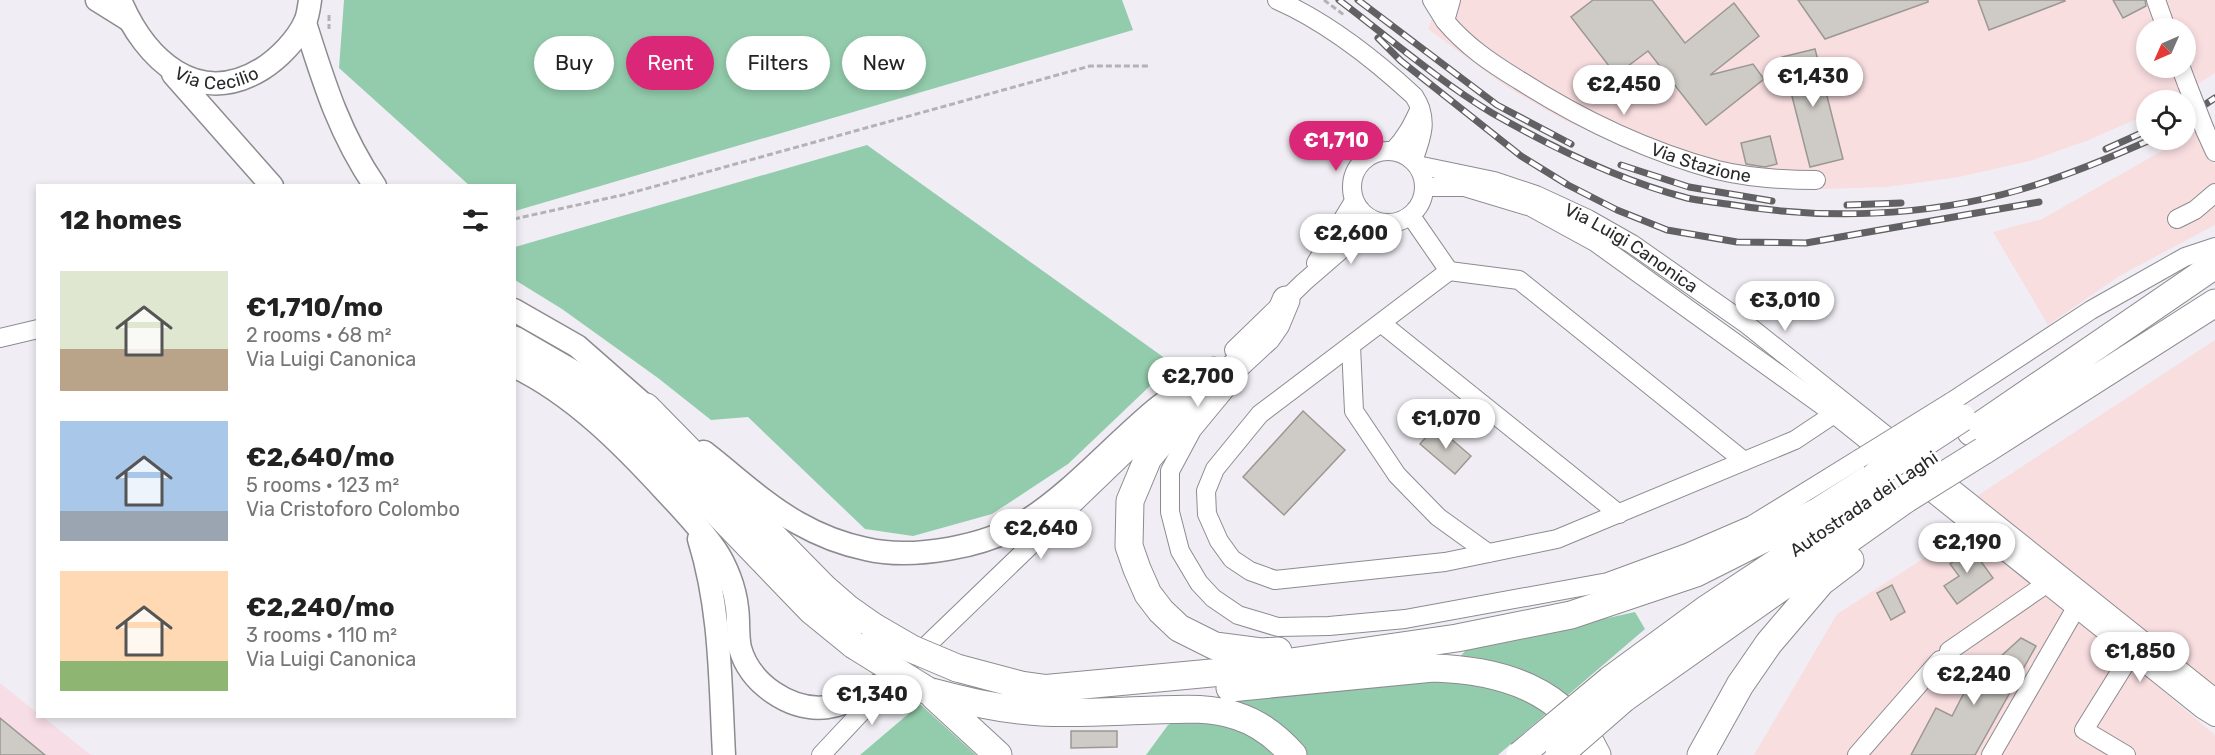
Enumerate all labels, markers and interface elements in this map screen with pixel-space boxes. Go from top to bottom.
north arrow [2136,18,2196,78]
map controls [2136,18,2196,150]
chip: Buy [534,36,614,90]
chip: Rent [626,36,714,90]
chip: Filters [726,36,830,90]
chip: New [842,36,926,90]
pin: €1,430 [1764,57,1862,108]
street label: Via Cecilio [171,62,262,95]
text: €1,430 [1777,64,1849,88]
pin: €2,450 [1575,65,1673,116]
text: €2,450 [1587,72,1661,96]
button: locate [2136,90,2196,150]
pin: €1,710 [1287,121,1385,172]
text: €1,710 [1303,128,1369,152]
street label: Via Stazione [1648,138,1753,187]
street label: Via Luigi Canonica [1561,199,1702,298]
icon: filters [459,204,492,237]
text: 12 homes [60,205,182,236]
pin: €2,600 [1302,214,1400,265]
text: €2,600 [1314,221,1388,245]
pin: €3,010 [1736,281,1834,332]
text: €3,010 [1749,288,1821,312]
text: €1,710/mo [246,292,383,323]
icon: home [108,295,180,367]
text: 2 rooms · 68 m² [246,323,392,347]
text: Via Luigi Canonica [246,347,416,371]
pin: €2,700 [1149,357,1247,408]
text: €2,700 [1162,364,1234,388]
pin: €1,070 [1397,399,1495,450]
text: €1,070 [1411,406,1481,430]
text: €2,640/mo [246,442,395,473]
icon: home [108,445,180,517]
street label: Autostrada dei Laghi [1786,446,1942,562]
text: 5 rooms · 123 m² [246,473,399,497]
text: Via Cristoforo Colombo [246,497,460,521]
pin: €2,640 [992,509,1090,560]
text: €2,640 [1004,516,1078,540]
pin: €2,190 [1918,523,2016,574]
text: €2,190 [1932,530,2002,554]
text: €2,240/mo [246,592,395,623]
icon: home [108,595,180,667]
text: 3 rooms · 110 m² [246,623,397,647]
pin: €1,850 [2091,632,2189,683]
text: €1,850 [2104,639,2176,663]
text: Via Luigi Canonica [246,647,416,671]
pin: €2,240 [1925,655,2023,706]
text: €2,240 [1937,662,2011,686]
pin: €1,340 [823,675,921,726]
text: €1,340 [836,682,908,706]

